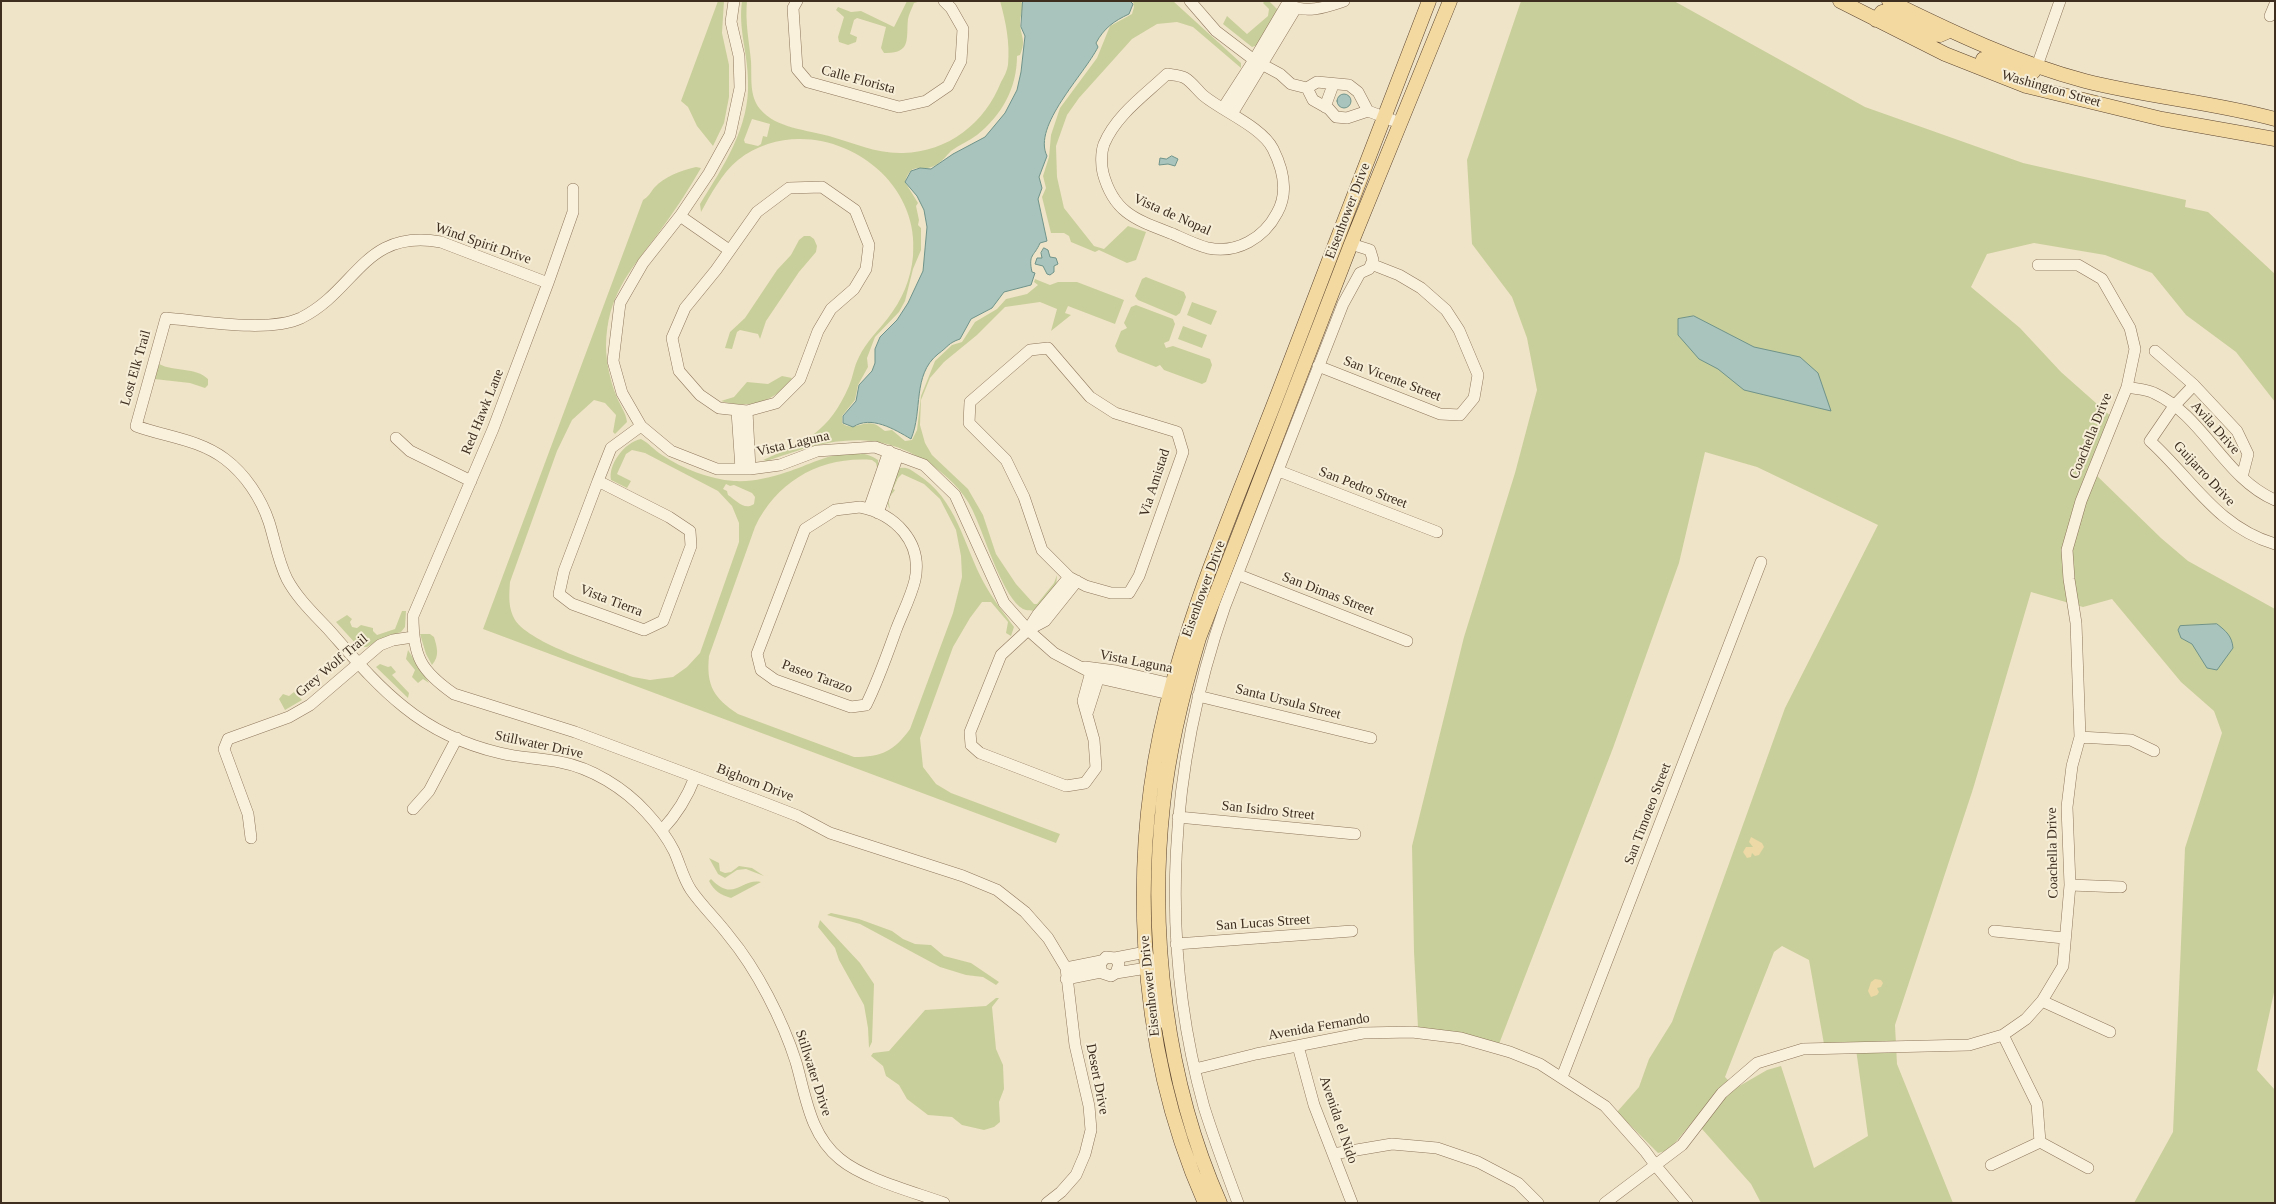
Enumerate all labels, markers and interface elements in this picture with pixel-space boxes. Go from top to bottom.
street label: Calle Florista [819,62,897,98]
street label: Washington Street [1999,67,2103,111]
street label: Eisenhower Drive [1322,161,1374,261]
street label: Vista de Nopal [1131,190,1213,240]
street label: Wind Spirit Drive [433,220,533,268]
street label: Lost Elk Trail [117,328,155,408]
street label: San Vicente Street [1341,353,1443,405]
street label: Red Hawk Lane [458,367,508,457]
street label: Coachella Drive [2066,391,2116,481]
street label: Avila Drive [2187,398,2243,458]
street label: Vista Laguna [755,427,831,461]
street label: Guijarro Drive [2170,438,2238,510]
street label: Via Amistad [1136,447,1174,519]
street label: San Pedro Street [1316,463,1410,513]
street label: Eisenhower Drive [1179,538,1229,640]
street label: San Dimas Street [1280,569,1376,619]
street label: Vista Tierra [577,581,645,621]
street label: Grey Wolf Trail [292,631,372,701]
street label: Vista Laguna [1098,647,1174,677]
street label: Paseo Tarazo [779,656,855,698]
street label: Santa Ursula Street [1234,681,1342,723]
street label: Stillwater Drive [493,727,585,763]
street label: Bighorn Drive [714,761,796,805]
street label: San Timoteo Street [1621,761,1675,867]
street label: San Isidro Street [1221,798,1315,824]
street label: Coachella Drive [2044,807,2062,899]
street label: San Lucas Street [1215,911,1311,935]
street label: Eisenhower Drive [1136,935,1164,1037]
street label: Avenida Fernando [1267,1010,1371,1044]
street label: Stillwater Drive [791,1028,835,1118]
street label: Desert Drive [1082,1042,1112,1116]
street label: Avenida el Nido [1315,1074,1361,1166]

